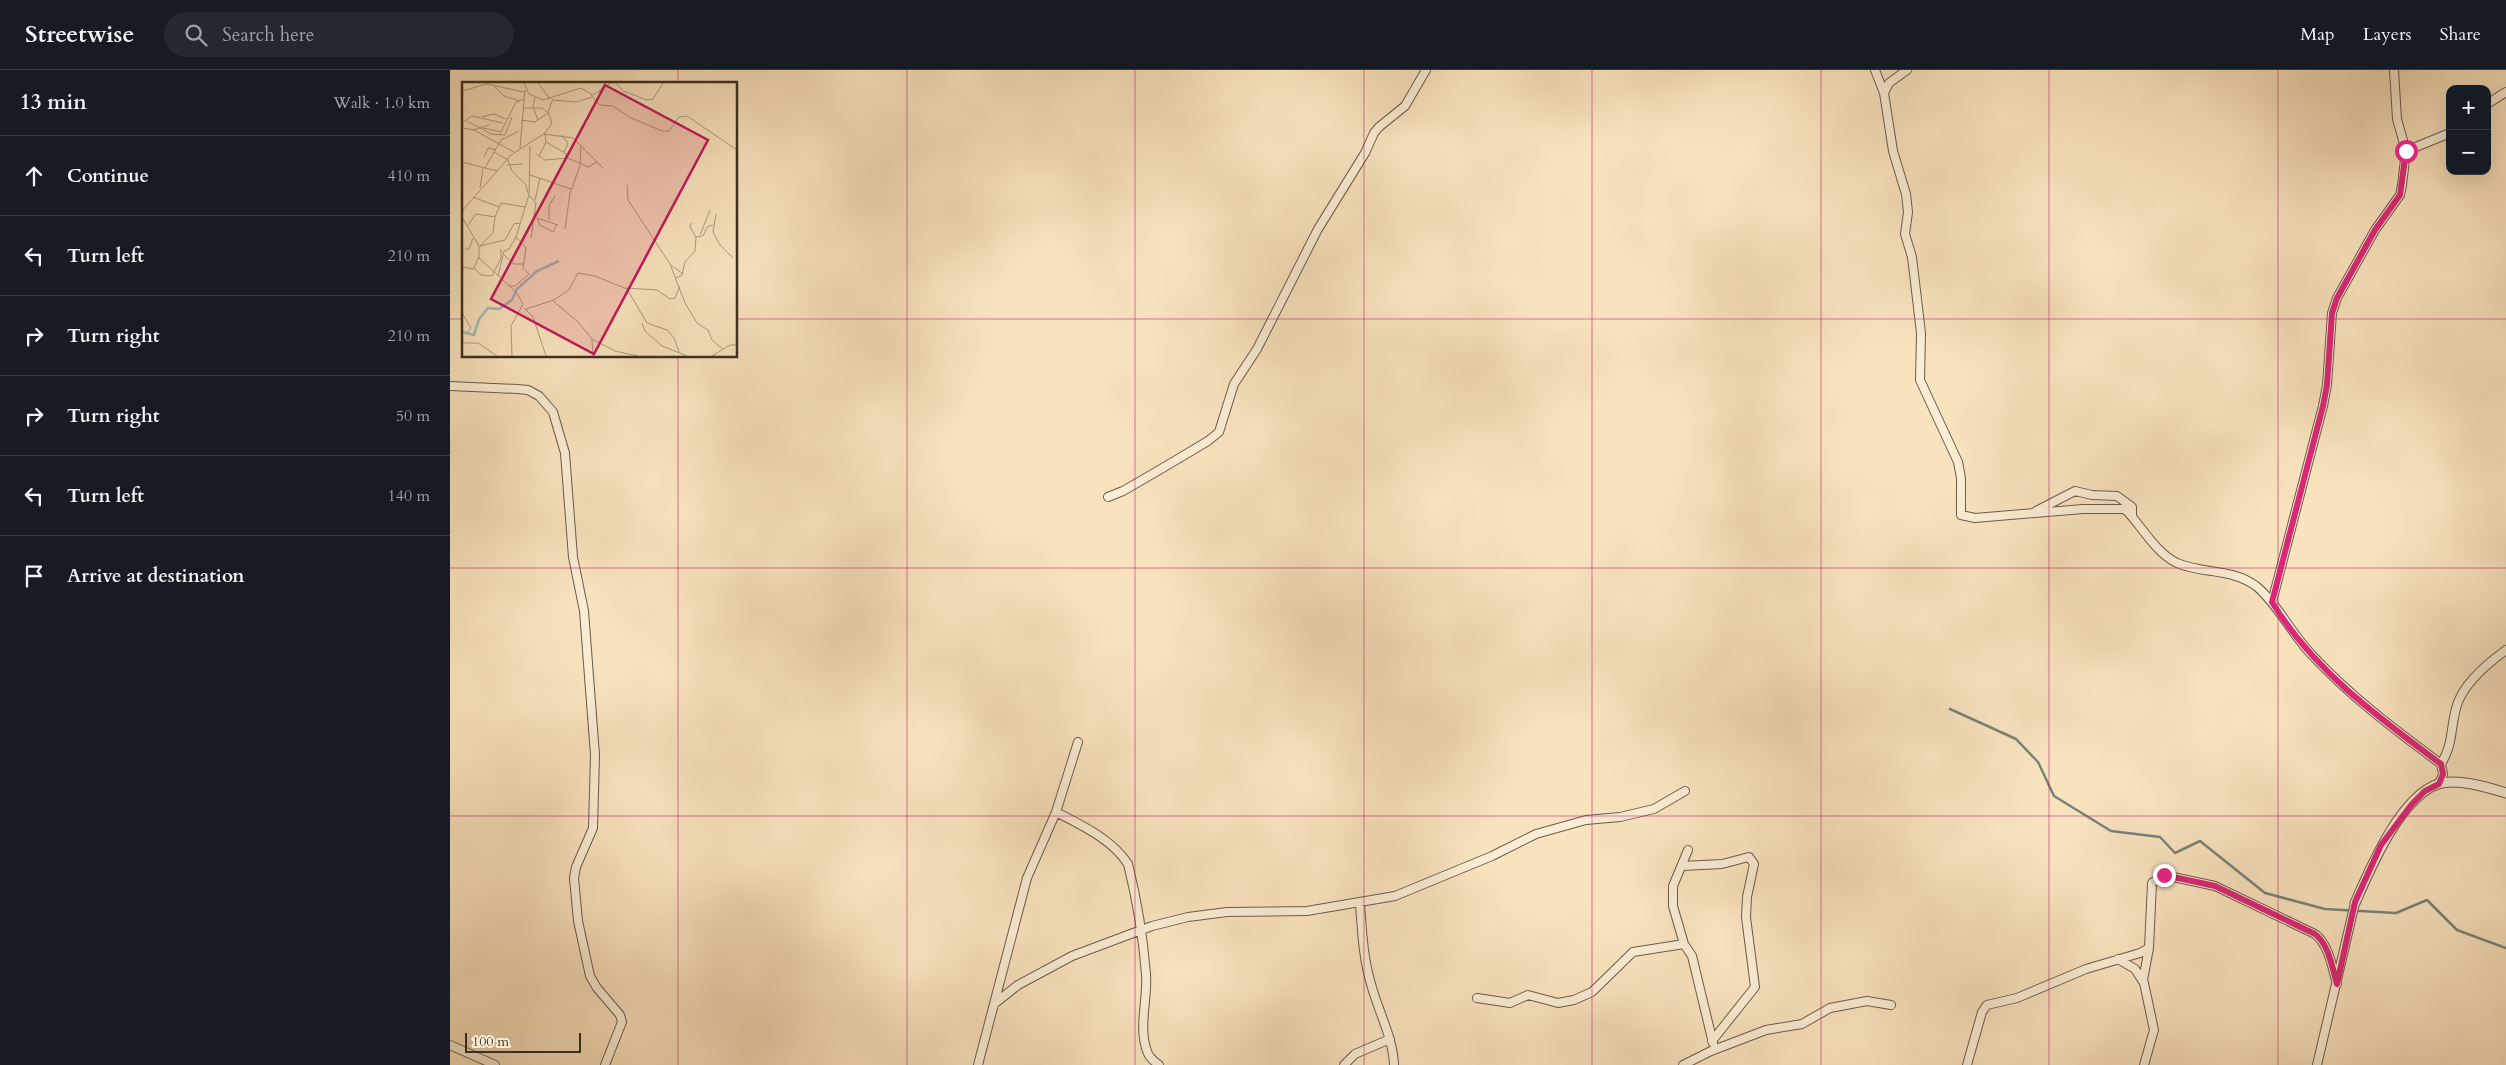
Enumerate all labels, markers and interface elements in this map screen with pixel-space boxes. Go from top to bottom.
search box [164,12,514,57]
text: Streetwise [25,18,134,51]
icon: search [182,21,210,49]
text: Search here [222,22,314,48]
text: Map [2300,22,2335,47]
text: Layers [2363,22,2412,47]
text: Share [2440,22,2481,47]
inset map [462,82,738,358]
map controls [2446,85,2491,175]
button: + [2446,85,2491,130]
text: 13 min [20,88,87,117]
text: Walk · 1.0 km [333,92,430,114]
button: − [2446,130,2491,175]
route start [2395,140,2418,163]
icon: ahead [20,162,48,190]
text: Continue [67,163,149,189]
text: 410 m [388,165,430,187]
icon: left [20,242,48,270]
text: Turn left [67,243,144,269]
text: 210 m [388,245,430,267]
icon: right [20,322,48,350]
text: Turn right [67,323,159,349]
text: 210 m [388,325,430,347]
icon: right [20,402,48,430]
text: Turn right [67,403,159,429]
text: 50 m [396,405,430,427]
icon: left [20,482,48,510]
text: Turn left [67,483,144,509]
text: 140 m [388,485,430,507]
icon: arrive [20,562,48,590]
text: Arrive at destination [67,563,244,589]
route end [2153,864,2176,887]
scale bar [465,1030,581,1053]
text: 100 m [472,1032,509,1051]

